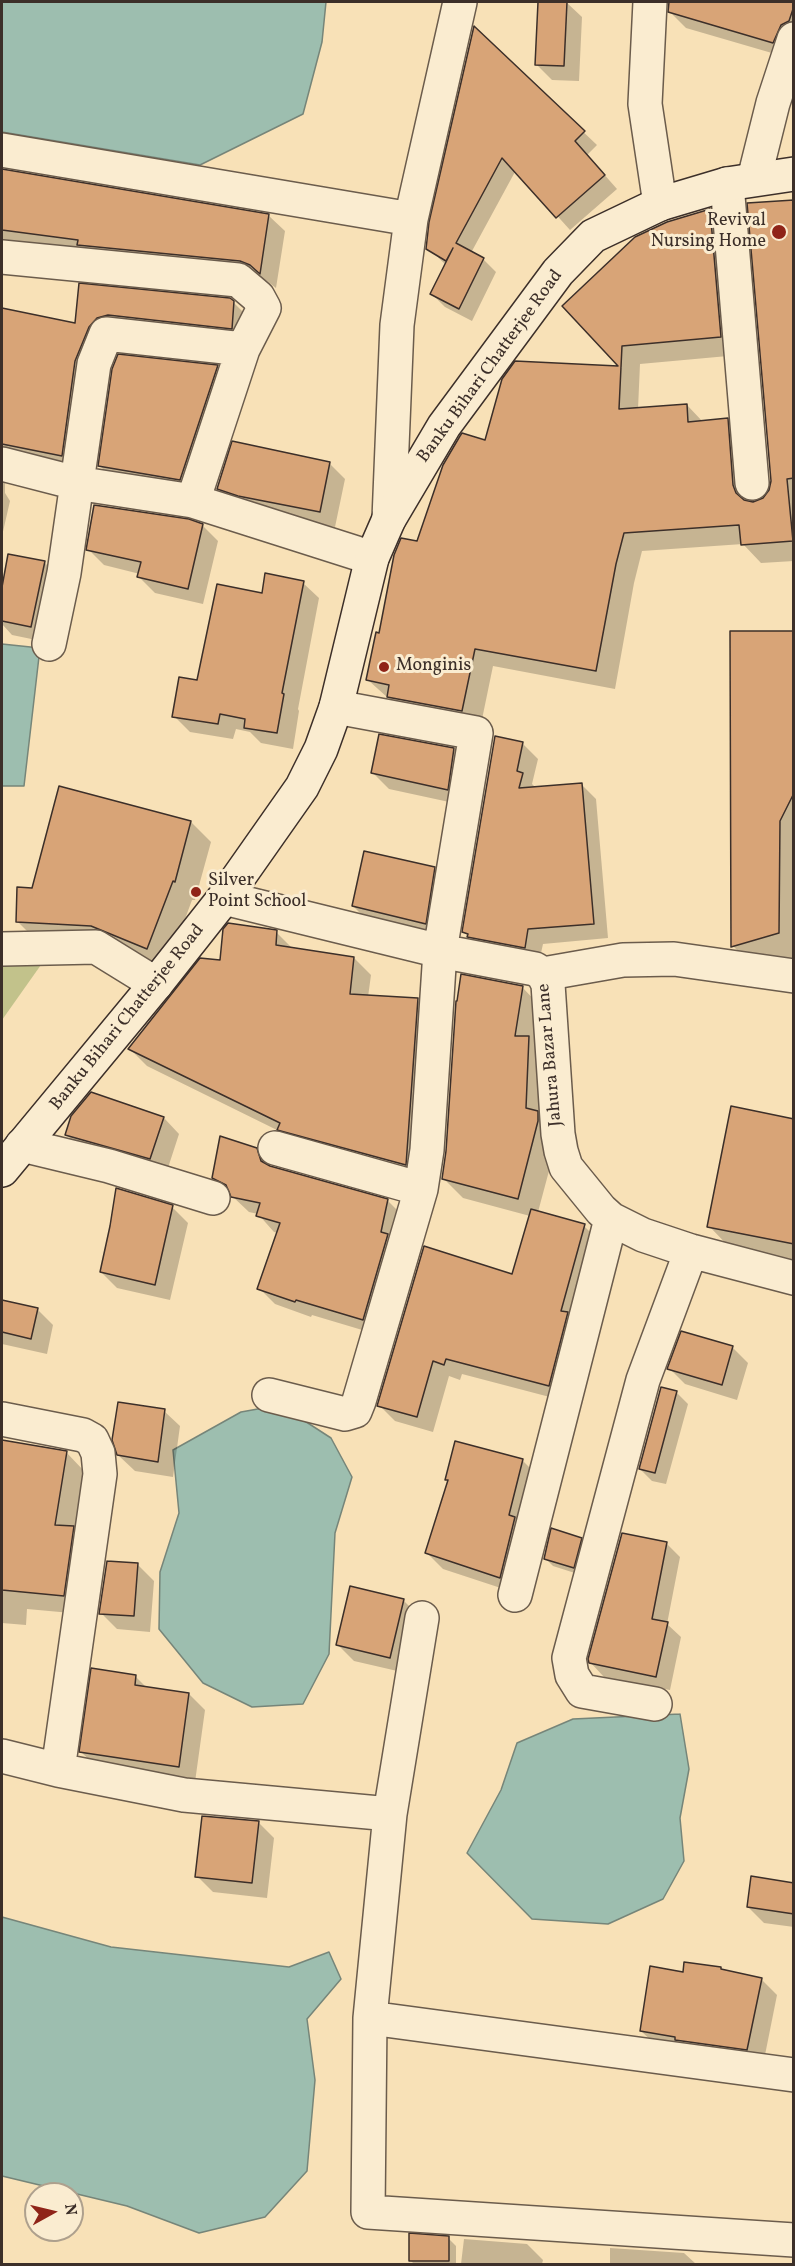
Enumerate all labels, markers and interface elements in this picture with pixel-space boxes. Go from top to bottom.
place label: Revival Nursing Home [651,211,766,254]
marker: Revival Nursing Home [770,223,788,241]
street label: Banku Bihari Chatterjee Road [414,266,568,468]
place label: Monginis [396,656,471,678]
marker: Monginis [377,660,391,674]
place label: Silver Point School [208,871,306,914]
marker: Silver Point School [189,885,203,899]
street label: Banku Bihari Chatterjee Road [46,921,210,1115]
street label: Jahura Bazar Lane [534,983,568,1127]
north arrow [24,2182,84,2242]
text: N [58,2202,82,2217]

